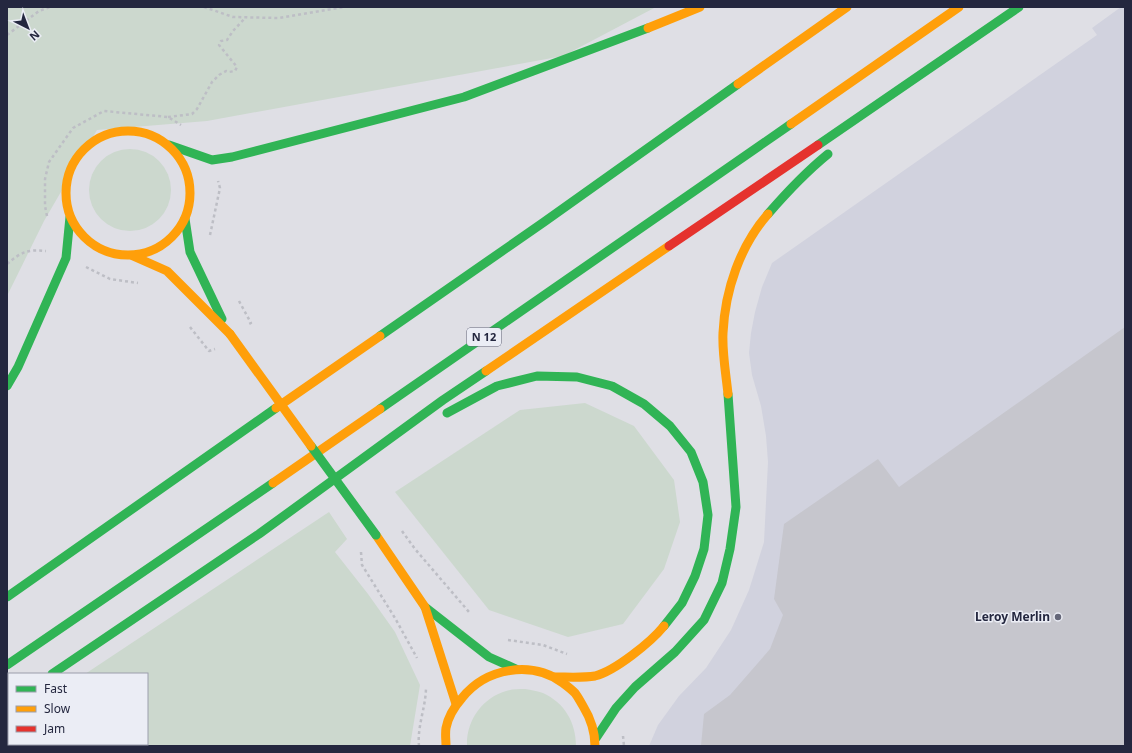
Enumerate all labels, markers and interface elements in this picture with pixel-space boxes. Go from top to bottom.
north arrow [8,8,48,48]
text: N [27,27,43,44]
road number: N 12 [467,328,501,346]
place label: Leroy Merlin [975,608,1050,625]
marker: Leroy Merlin [1053,612,1063,622]
legend [8,673,148,745]
text: Fast [44,680,68,697]
text: Slow [44,700,71,717]
text: Jam [43,720,65,737]

